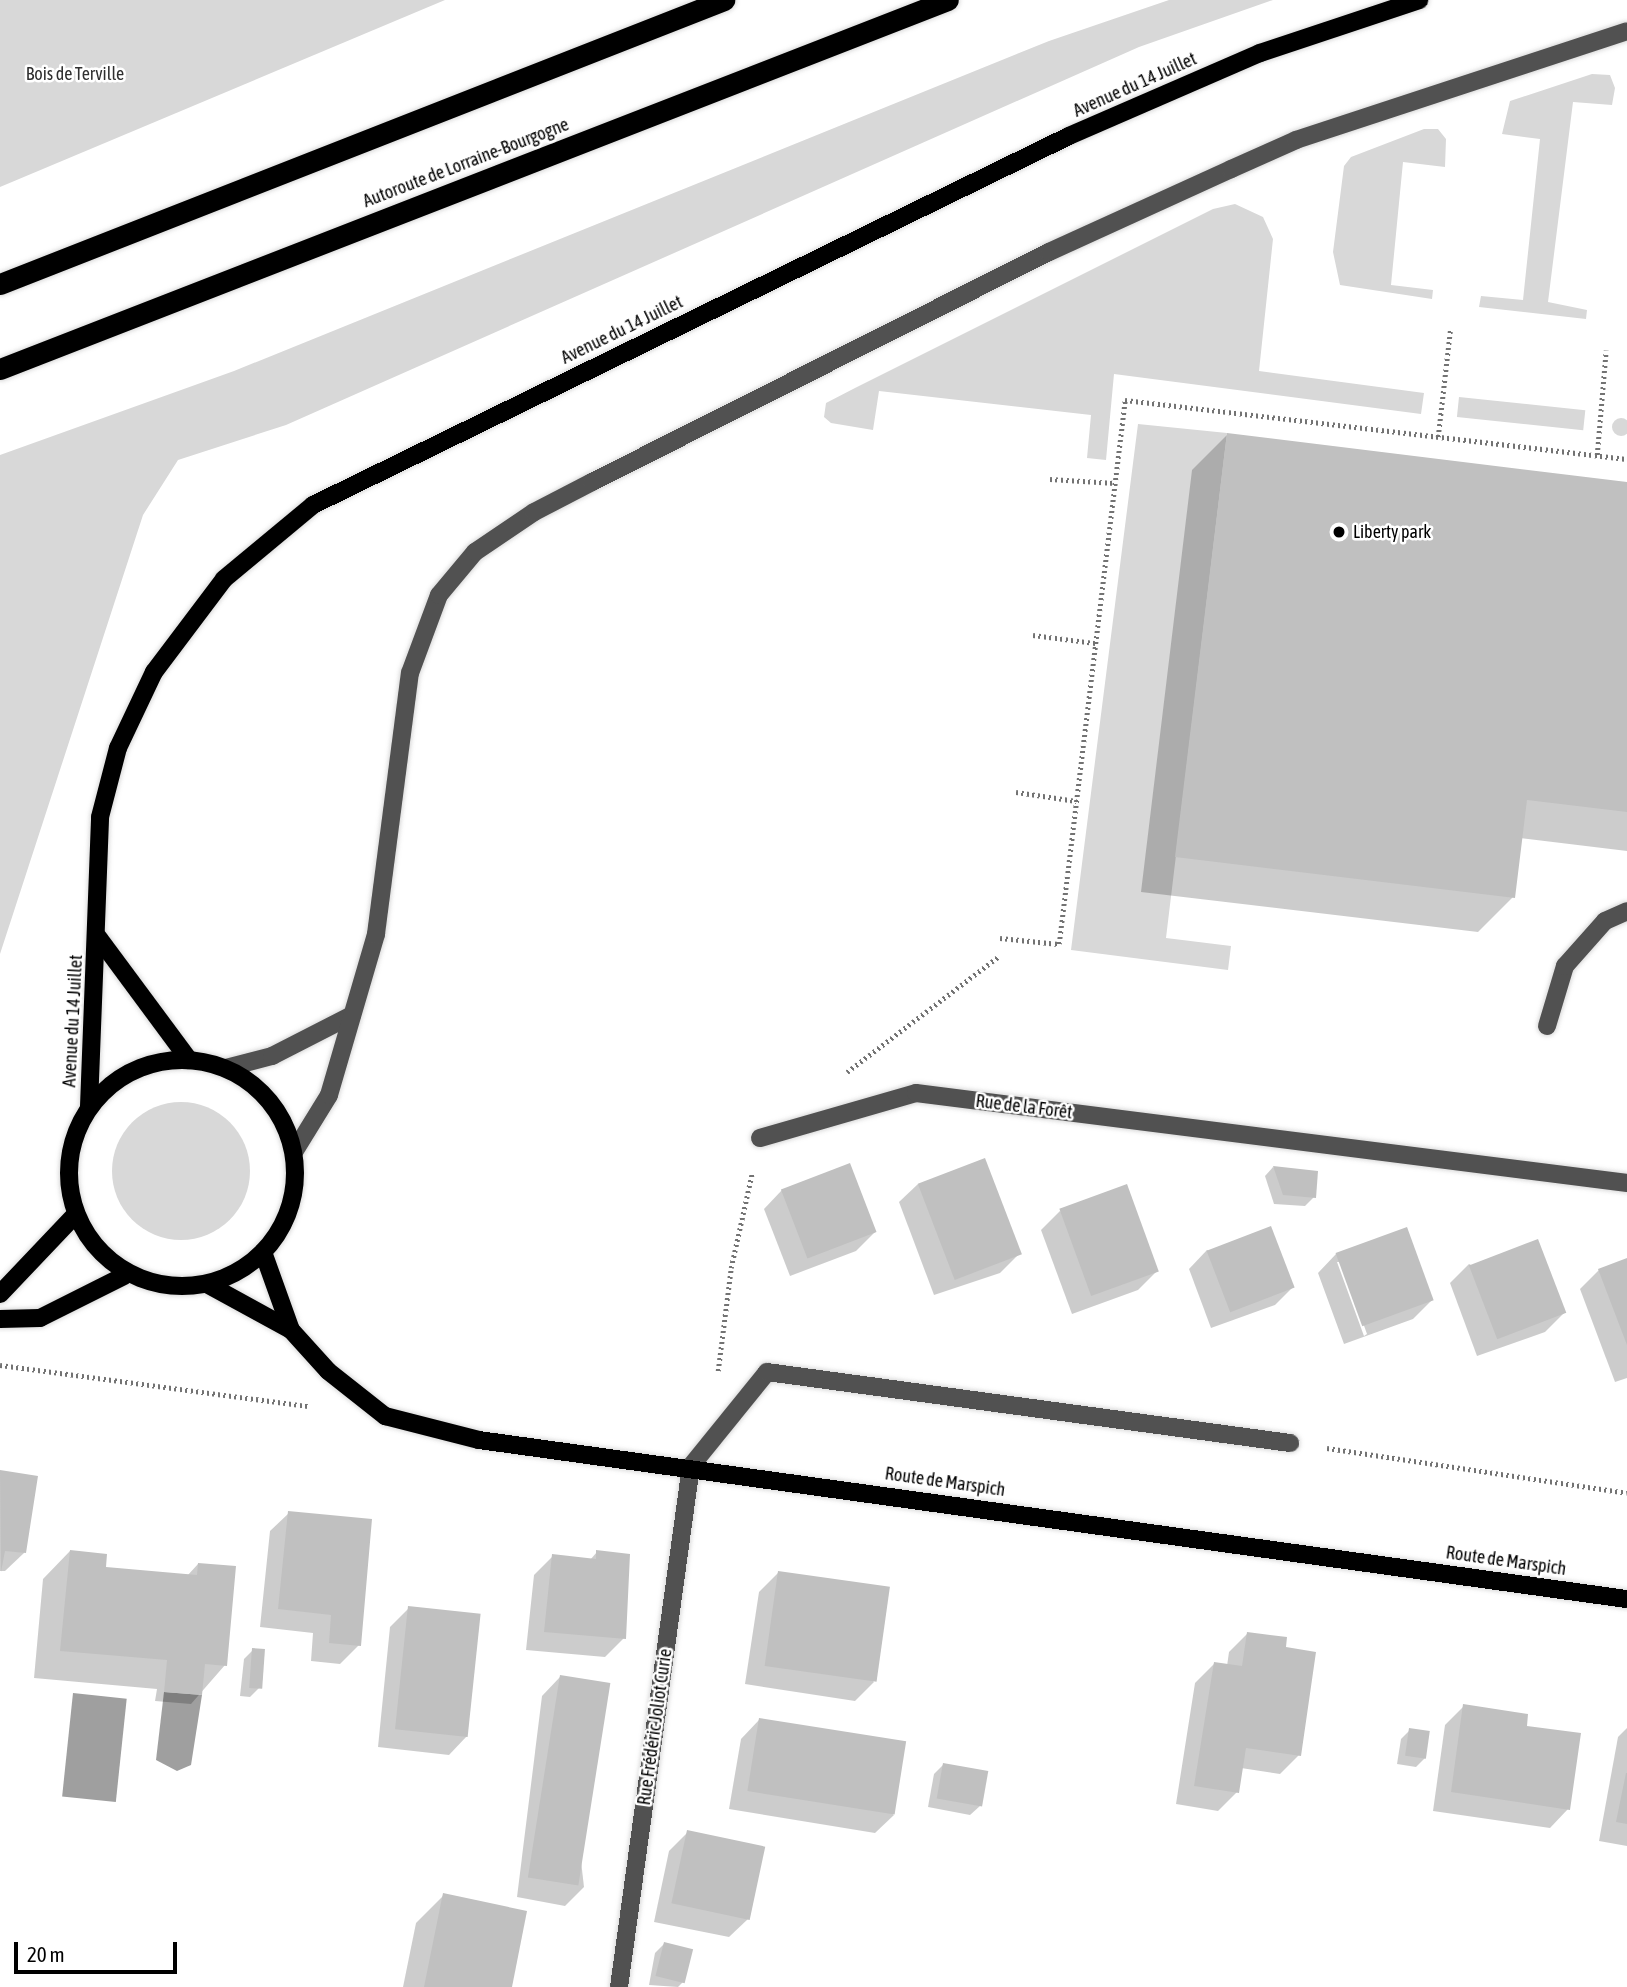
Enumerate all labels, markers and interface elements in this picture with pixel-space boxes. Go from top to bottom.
street label: Avenue du 14 Juillet [1070,48,1200,122]
park label: Bois de Terville [26,63,124,85]
street label: Autoroute de Lorraine-Bourgogne [360,114,572,212]
street label: Avenue du 14 Juillet [558,291,686,369]
place label: Liberty park [1353,521,1431,543]
marker: Liberty park [1331,524,1347,540]
street label: Avenue du 14 Juillet [59,954,87,1088]
street label: Rue de la Forêt [974,1090,1074,1124]
street label: Route de Marspich [884,1463,1006,1501]
street label: Route de Marspich [1445,1542,1567,1580]
street label: Rue Frédéric Joliot Curie [633,1647,677,1807]
scale bar [18,1927,180,1971]
text: 20 m [27,1942,65,1966]

